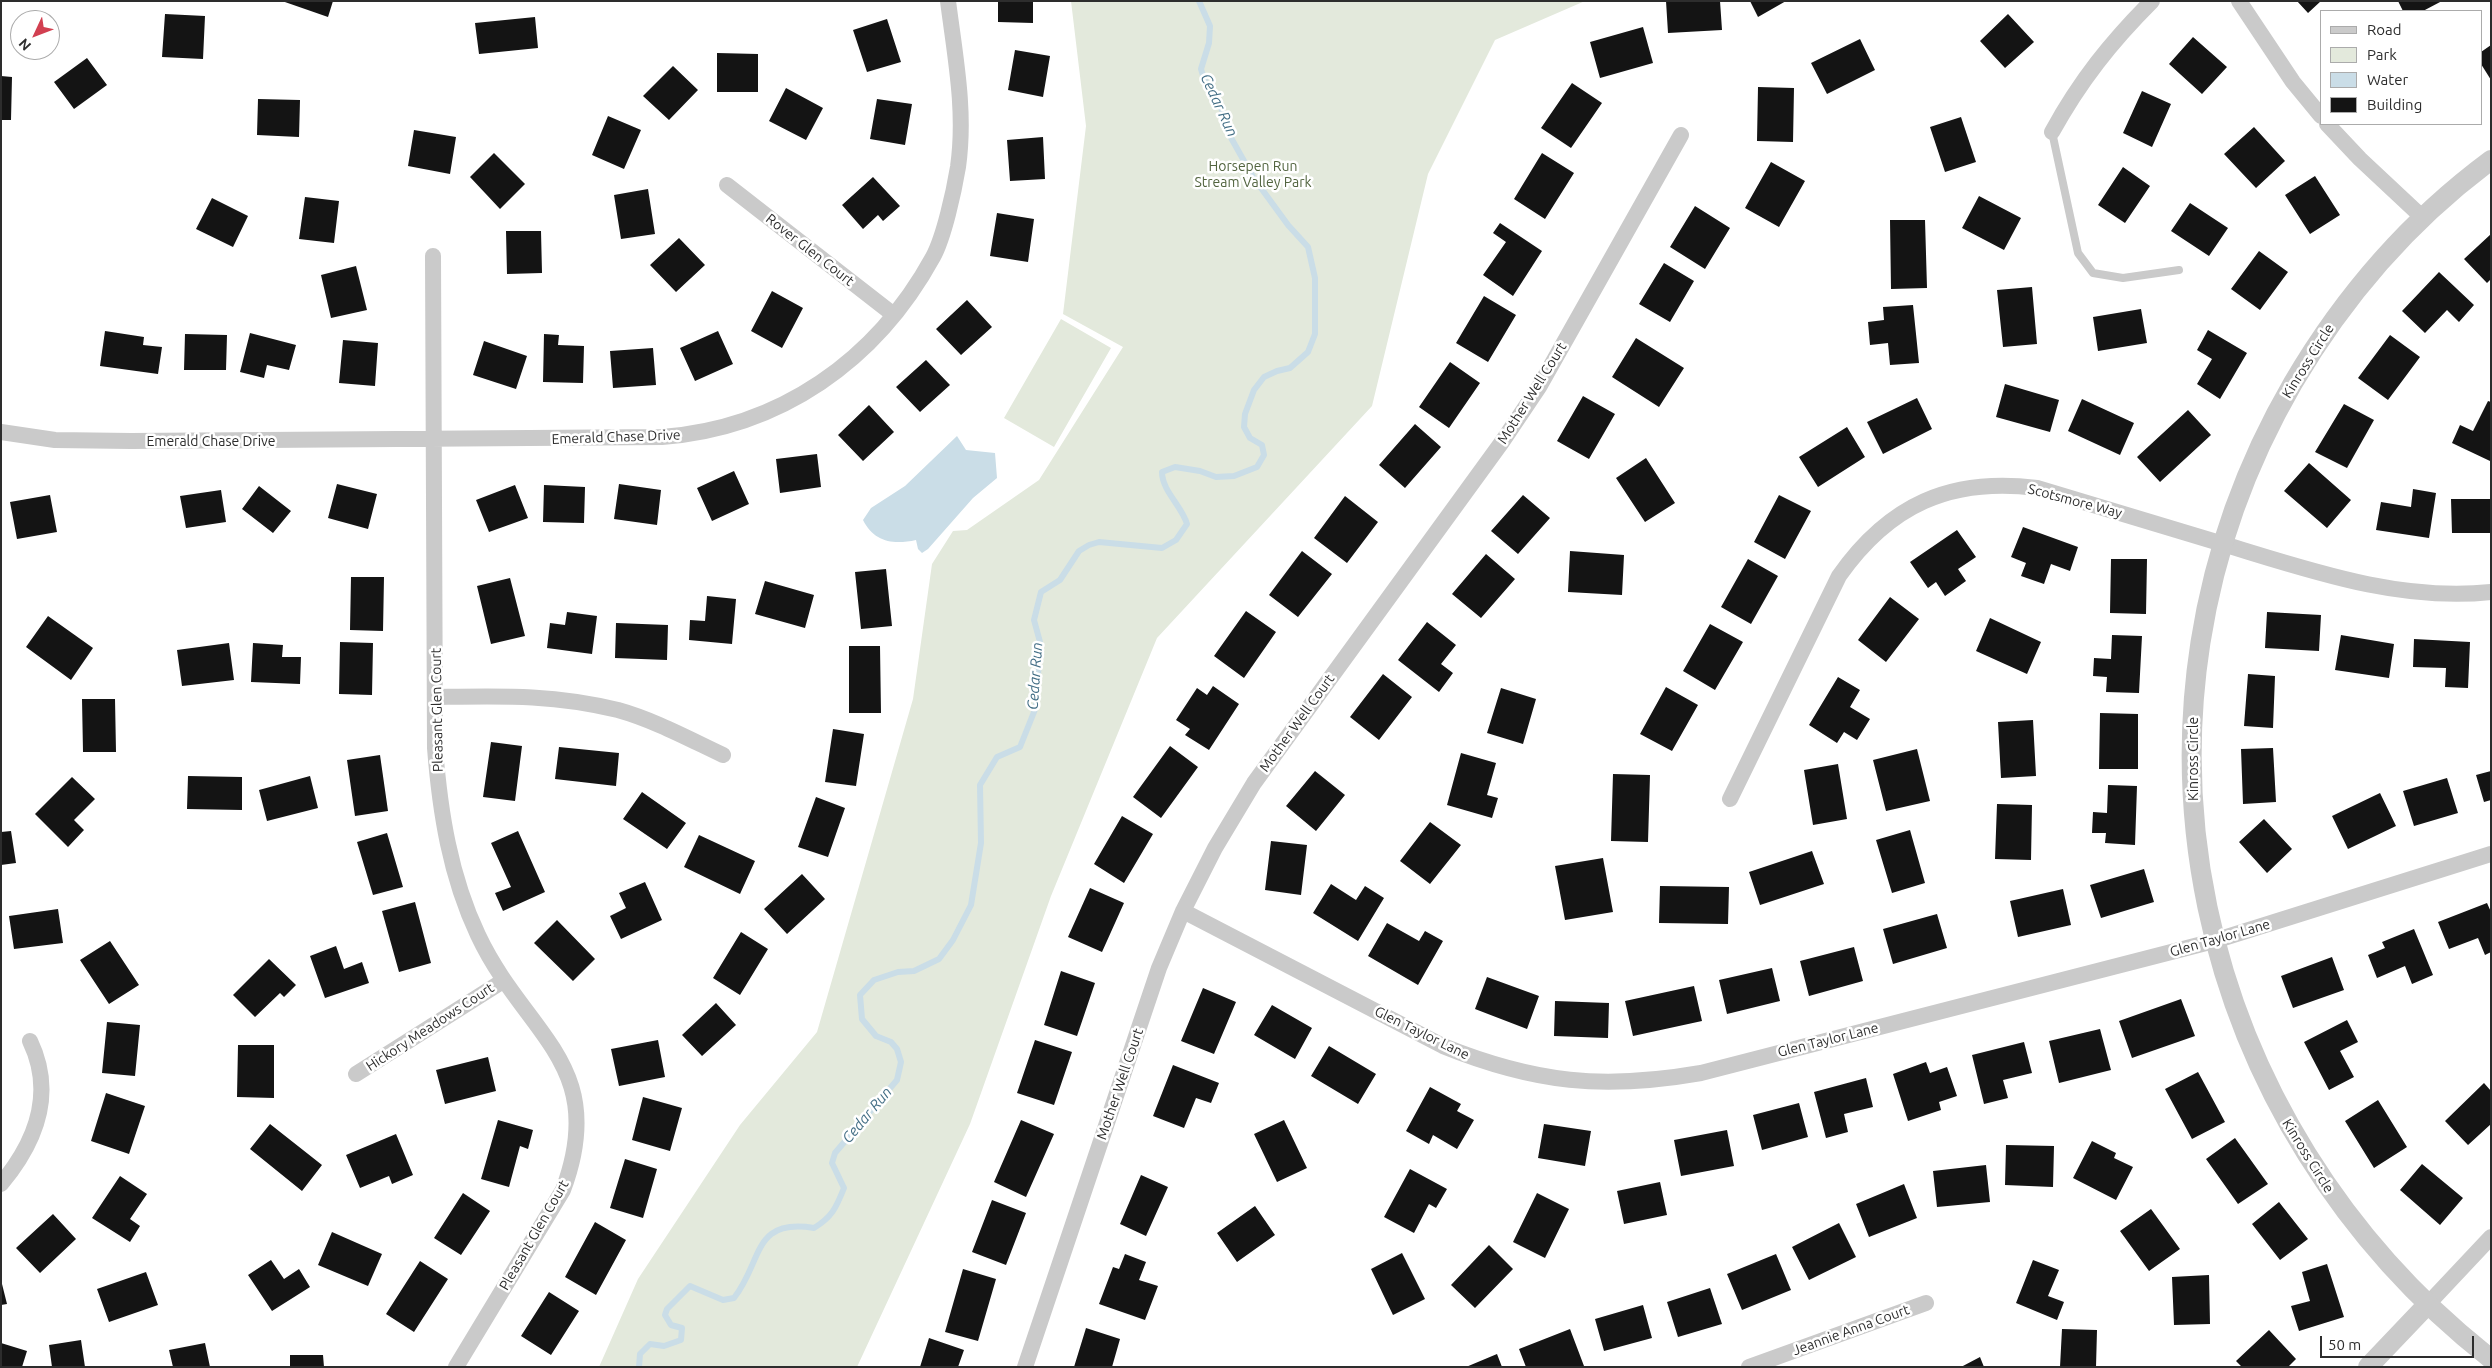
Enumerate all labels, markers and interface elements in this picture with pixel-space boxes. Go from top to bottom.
north arrow [10,10,60,60]
legend [2320,10,2482,125]
text: Road [2367,21,2402,38]
text: N [15,35,34,54]
text: Park [2367,46,2397,63]
water label: Cedar Run [1197,70,1241,140]
text: Water [2367,71,2408,88]
text: Building [2367,96,2422,113]
park label: Horsepen Run Stream Valley Park [1194,158,1312,190]
street label: Rover Glen Court [763,210,857,290]
street label: Kinross Circle [2279,321,2337,401]
street label: Mother Well Court [1494,339,1570,447]
street label: Emerald Chase Drive [551,426,681,448]
street label: Emerald Chase Drive [146,433,276,449]
street label: Scotsmore Way [2026,480,2124,522]
water label: Cedar Run [1024,642,1046,710]
street label: Pleasant Glen Court [428,648,446,772]
street label: Mother Well Court [1256,671,1338,775]
street label: Kinross Circle [2185,717,2201,801]
street label: Glen Taylor Lane [2168,916,2272,960]
street label: Hickory Meadows Court [363,979,497,1075]
street label: Glen Taylor Lane [1372,1003,1472,1063]
street label: Glen Taylor Lane [1776,1019,1880,1061]
street label: Mother Well Court [1093,1026,1147,1142]
water label: Cedar Run [838,1083,896,1147]
street label: Kinross Circle [2279,1116,2337,1196]
street label: Pleasant Glen Court [496,1177,572,1293]
street label: Jeannie Anna Court [1790,1301,1912,1359]
scale bar [2322,1326,2476,1358]
text: 50 m [2328,1336,2361,1353]

